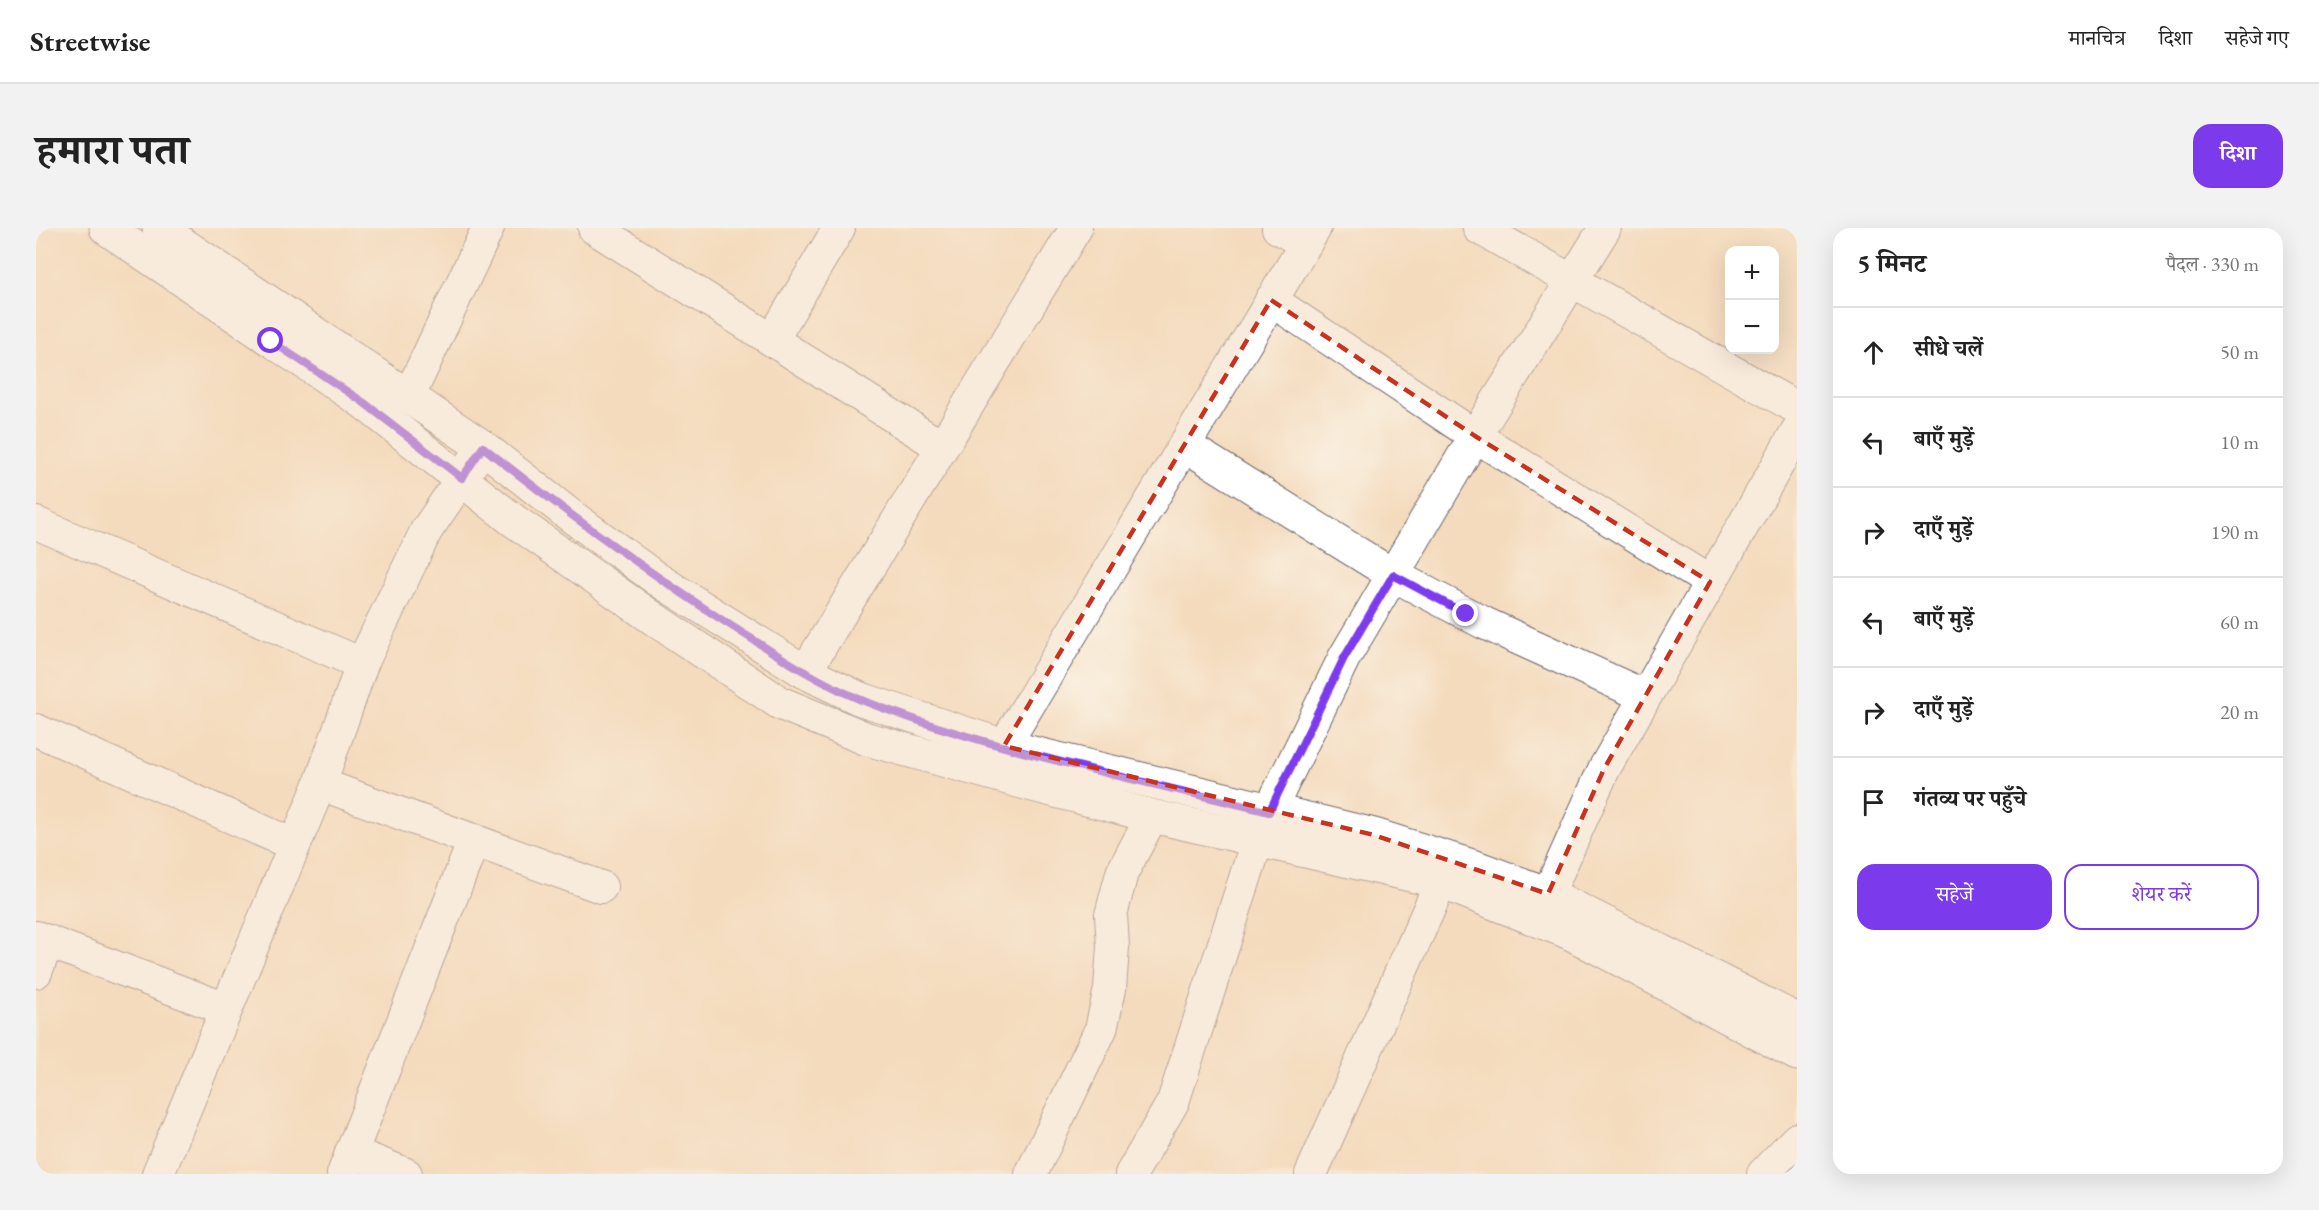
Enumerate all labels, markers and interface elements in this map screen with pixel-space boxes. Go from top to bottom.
text: Streetwise [30,23,150,59]
text: मानचित्र [2069,24,2126,51]
text: दिशा [2159,24,2192,51]
text: सहेजे गए [2225,24,2289,51]
text: हमारा पता [36,122,189,177]
button: दिशा [2193,124,2283,188]
map controls [1725,246,1779,354]
button: + [1725,246,1779,300]
text: 5 मिनट [1857,246,1926,280]
text: पैदल · 330 m [2166,251,2259,277]
button: − [1725,300,1779,354]
route start [257,327,283,353]
text: सीधे चलें [1914,334,1983,363]
icon: ahead [1857,336,1890,369]
text: 50 m [2220,339,2259,365]
text: बाएँ मुड़ें [1914,424,1974,453]
icon: left [1857,426,1890,459]
text: 10 m [2220,429,2259,455]
text: दाएँ मुड़ें [1914,514,1973,543]
icon: right [1857,516,1890,549]
text: 190 m [2211,519,2259,545]
route end [1452,600,1478,626]
text: बाएँ मुड़ें [1914,604,1974,633]
icon: left [1857,606,1890,639]
text: 60 m [2220,609,2259,635]
text: दाएँ मुड़ें [1914,694,1973,723]
icon: right [1857,696,1890,729]
text: 20 m [2220,699,2259,725]
text: गंतव्य पर पहुँचे [1914,784,2026,813]
icon: arrive [1857,786,1890,819]
button: सहेजें [1857,864,2052,930]
button: शेयर करें [2064,864,2259,930]

